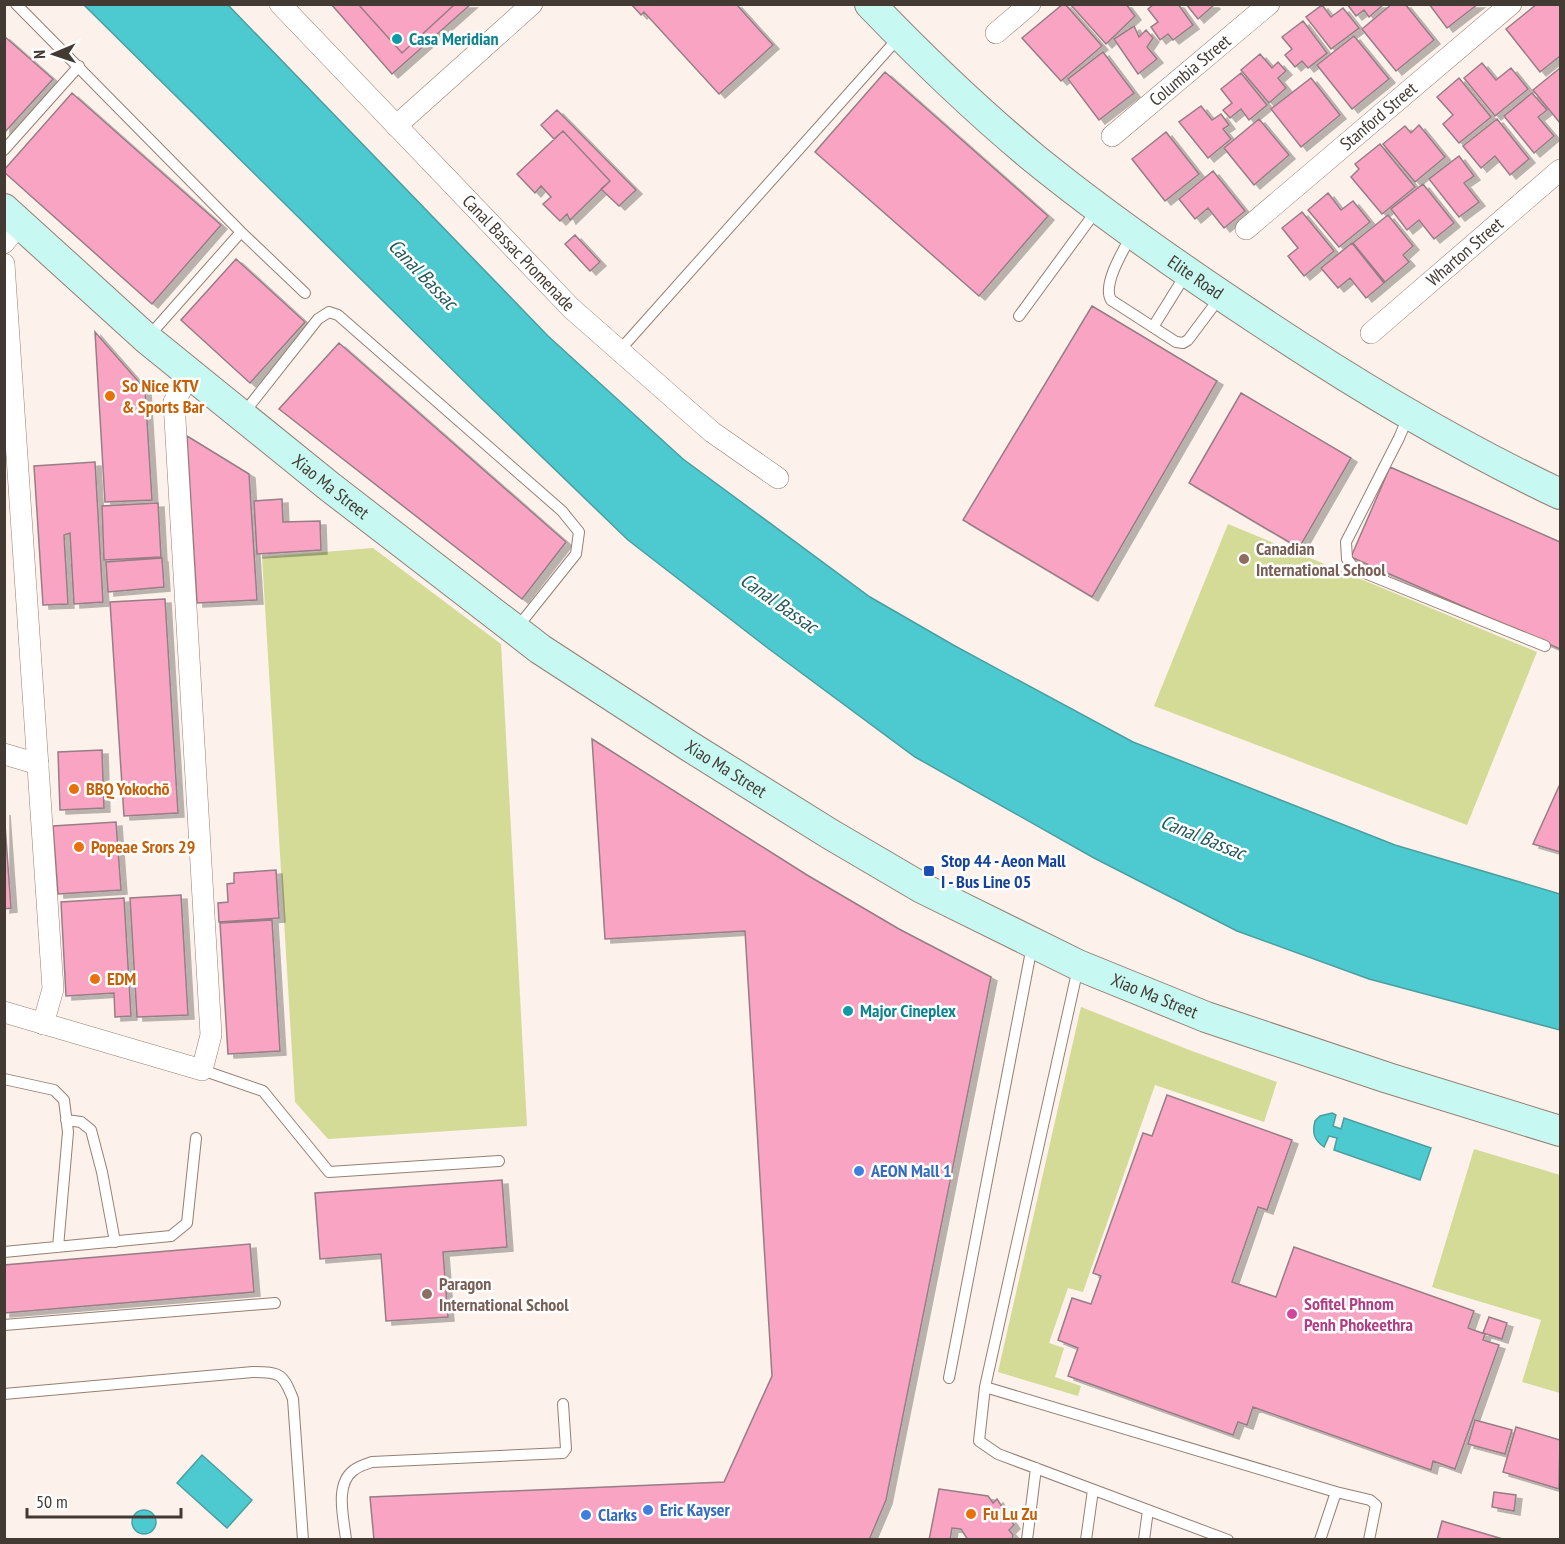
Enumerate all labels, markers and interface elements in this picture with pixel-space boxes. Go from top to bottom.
north arrow [24,24,84,84]
place label: Casa Meridian [409,27,499,50]
street label: Columbia Street [1144,29,1235,111]
marker: Casa Meridian [390,32,404,46]
text: N [29,50,49,59]
street label: Stanford Street [1335,77,1422,155]
street label: Canal Bassac Promenade [458,190,580,316]
street label: Wharton Street [1421,212,1508,291]
water label: Canal Bassac [383,233,464,316]
street label: Elite Road [1163,250,1228,304]
place label: So Nice KTV & Sports Bar [122,374,205,418]
marker: So Nice KTV & Sports Bar [103,389,117,403]
street label: Xiao Ma Street [288,449,374,524]
place label: Canadian International School [1256,537,1386,581]
marker: Canadian International School [1237,552,1251,566]
water label: Canal Bassac [735,567,824,640]
street label: Xiao Ma Street [681,735,771,803]
place label: BBQ Yokochō [86,777,170,800]
marker: BBQ Yokochō [67,782,81,796]
water label: Canal Bassac [1157,808,1251,866]
place label: Popeae Srors 29 [91,835,195,858]
marker: Popeae Srors 29 [72,840,86,854]
place label: Stop 44 - Aeon Mall I - Bus Line 05 [941,849,1066,893]
marker: Stop 44 - Aeon Mall I - Bus Line 05 [922,864,936,878]
place label: EDM [107,967,136,990]
street label: Xiao Ma Street [1108,968,1201,1023]
marker: EDM [88,972,102,986]
place label: Major Cineplex [860,999,956,1022]
marker: Major Cineplex [841,1004,855,1018]
place label: AEON Mall 1 [870,1159,952,1182]
marker: AEON Mall 1 [852,1164,866,1178]
place label: Paragon International School [439,1272,569,1316]
marker: Paragon International School [420,1287,434,1301]
place label: Sofitel Phnom Penh Phokeethra [1304,1292,1413,1336]
marker: Sofitel Phnom Penh Phokeethra [1285,1307,1299,1321]
scale bar [27,1481,182,1519]
text: 50 m [36,1490,68,1513]
place label: Eric Kayser [660,1498,730,1521]
place label: Fu Lu Zu [983,1502,1037,1525]
place label: Clarks [598,1503,637,1526]
marker: Eric Kayser [641,1503,655,1517]
marker: Fu Lu Zu [964,1507,978,1521]
marker: Clarks [579,1508,593,1522]

